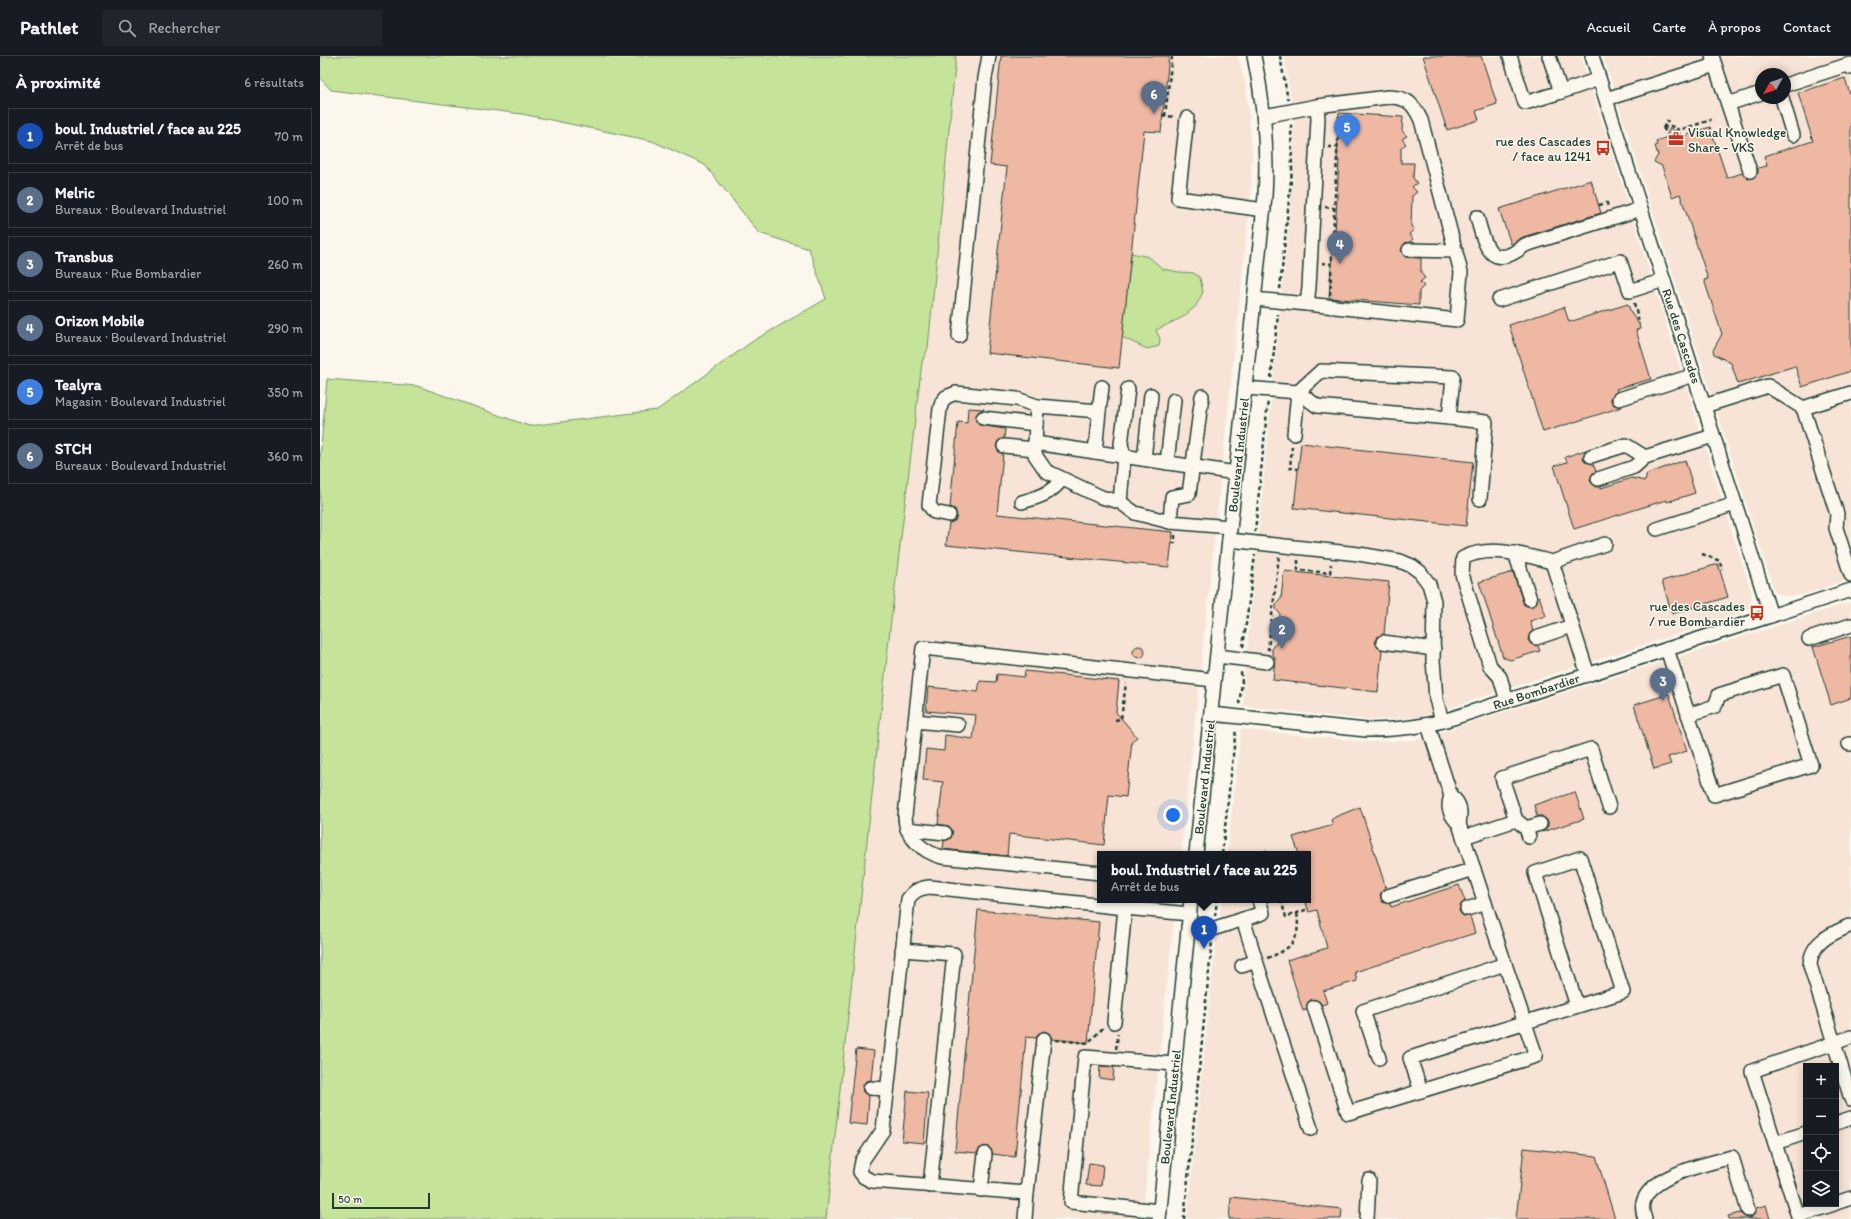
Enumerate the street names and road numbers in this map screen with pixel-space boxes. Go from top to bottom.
street label: Rue des Cascades [1659,287,1704,386]
street label: Boulevard Industriel [1225,397,1252,513]
street label: Rue Bombardier [1491,670,1581,713]
street label: Boulevard Industriel [1191,719,1218,835]
street label: Boulevard Industriel [1157,1049,1184,1165]

